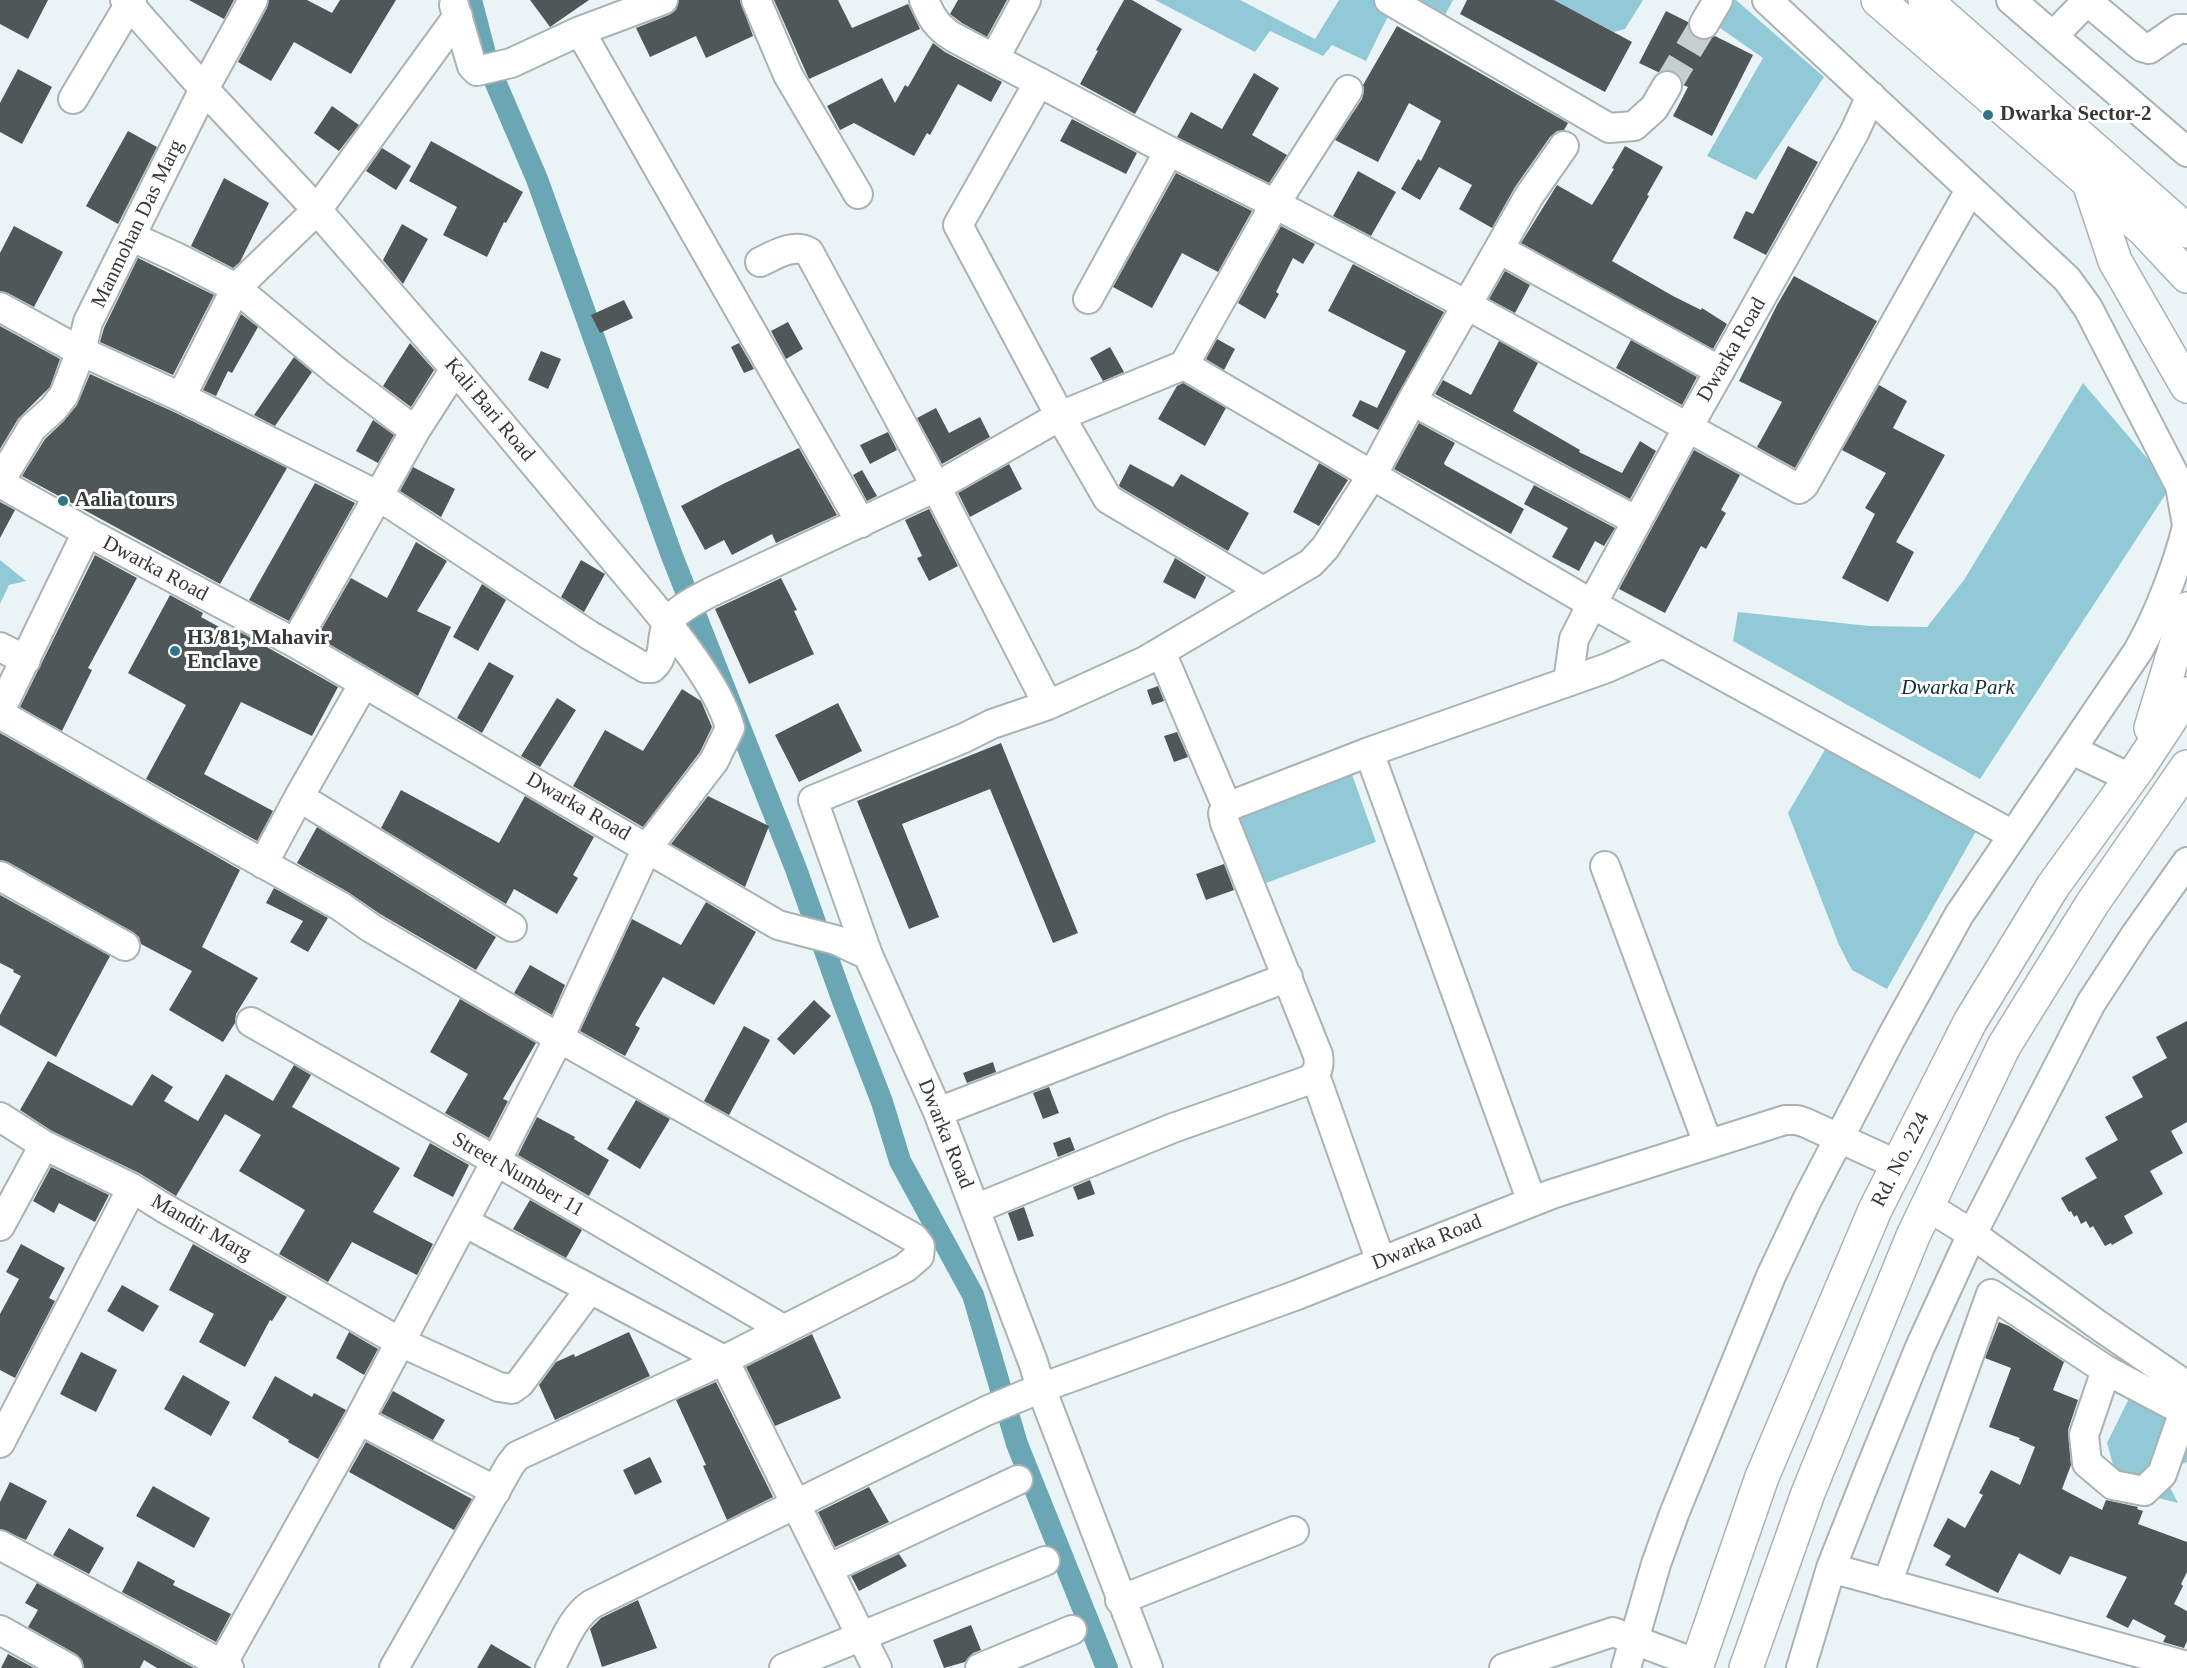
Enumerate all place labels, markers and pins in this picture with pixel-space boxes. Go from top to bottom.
place label: Dwarka Sector-2 [2000,102,2173,128]
marker: Dwarka Sector-2 [1981,108,1995,122]
place label: Aalia tours [75,488,188,514]
marker: Aalia tours [56,494,70,508]
place label: H3/81, Mahavir Enclave [187,626,347,676]
marker: H3/81, Mahavir Enclave [168,644,182,658]

